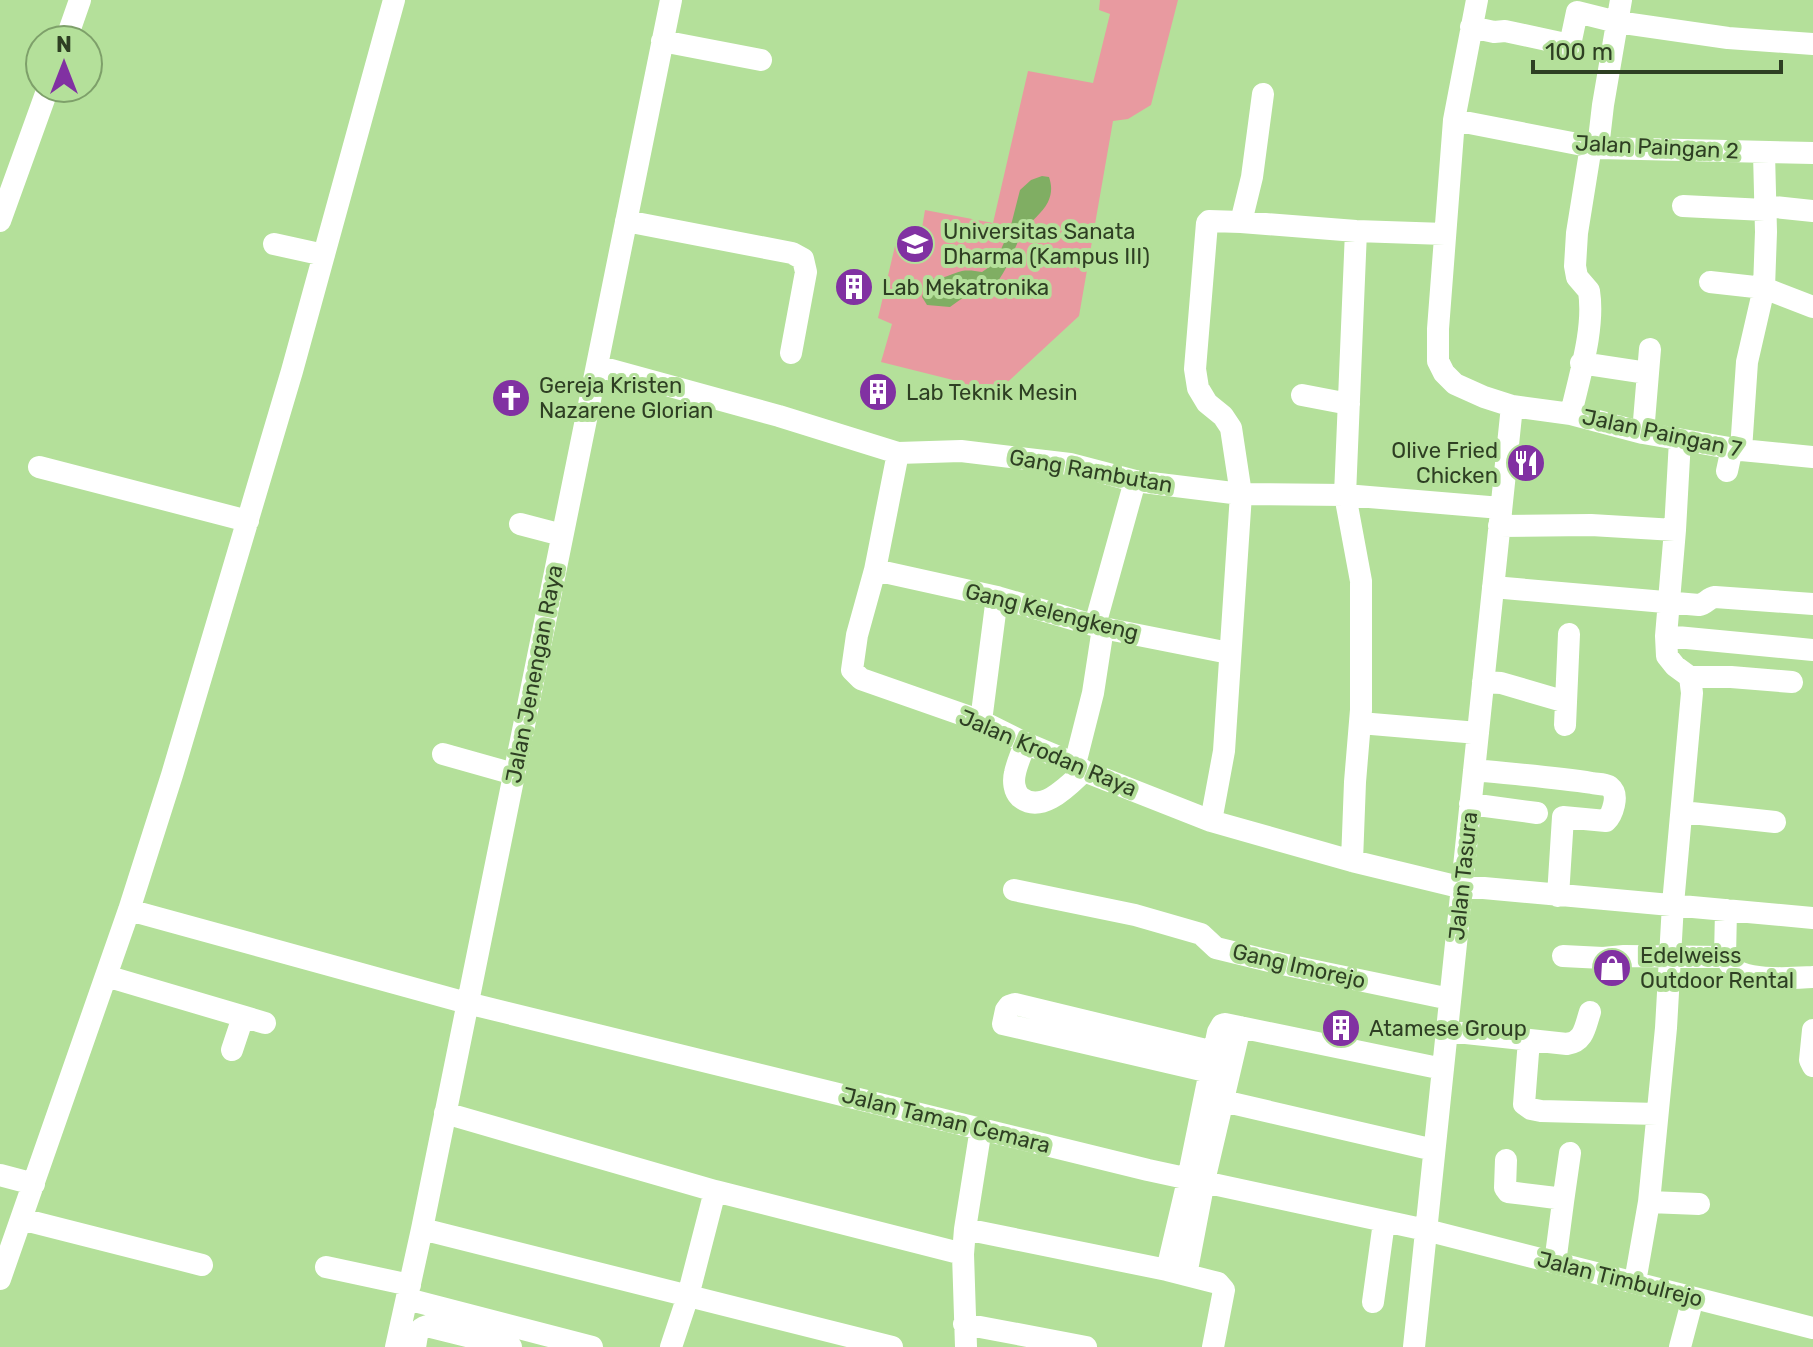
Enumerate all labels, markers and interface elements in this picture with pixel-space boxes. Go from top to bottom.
north arrow [24,24,104,104]
scale bar [1533,24,1781,74]
text: N [56,31,72,58]
text: 100 m [1545,38,1613,66]
street label: Jalan Paingan 2 [1574,129,1740,165]
place label: Universitas Sanata Dharma (Kampus III) [943,218,1150,270]
school or university icon: Universitas Sanata Dharma (Kampus III) [894,223,936,265]
building icon: Lab Mekatronika [833,266,875,308]
place label: Lab Mekatronika [882,274,1049,301]
building icon: Lab Teknik Mesin [857,371,899,413]
place label: Gereja Kristen Nazarene Glorian [539,372,713,424]
church icon: Gereja Kristen Nazarene Glorian [490,377,532,419]
place label: Lab Teknik Mesin [906,379,1078,406]
street label: Jalan Paingan 7 [1580,403,1744,463]
place label: Olive Fried Chicken [1391,437,1498,489]
restaurant icon: Olive Fried Chicken [1505,442,1547,484]
street label: Gang Rambutan [1007,443,1175,499]
street label: Jalan Jenengan Raya [500,563,568,785]
street label: Gang Kelengkeng [963,577,1141,647]
street label: Jalan Krodan Raya [955,703,1141,803]
street label: Jalan Tasura [1443,810,1483,942]
street label: Gang Imorejo [1230,938,1368,994]
place label: Edelweiss Outdoor Rental [1640,942,1794,994]
shop icon: Edelweiss Outdoor Rental [1591,947,1633,989]
building icon: Atamese Group [1320,1007,1362,1049]
place label: Atamese Group [1369,1015,1527,1042]
street label: Jalan Taman Cemara [839,1081,1053,1159]
street label: Jalan Timbulrejo [1534,1245,1706,1313]

